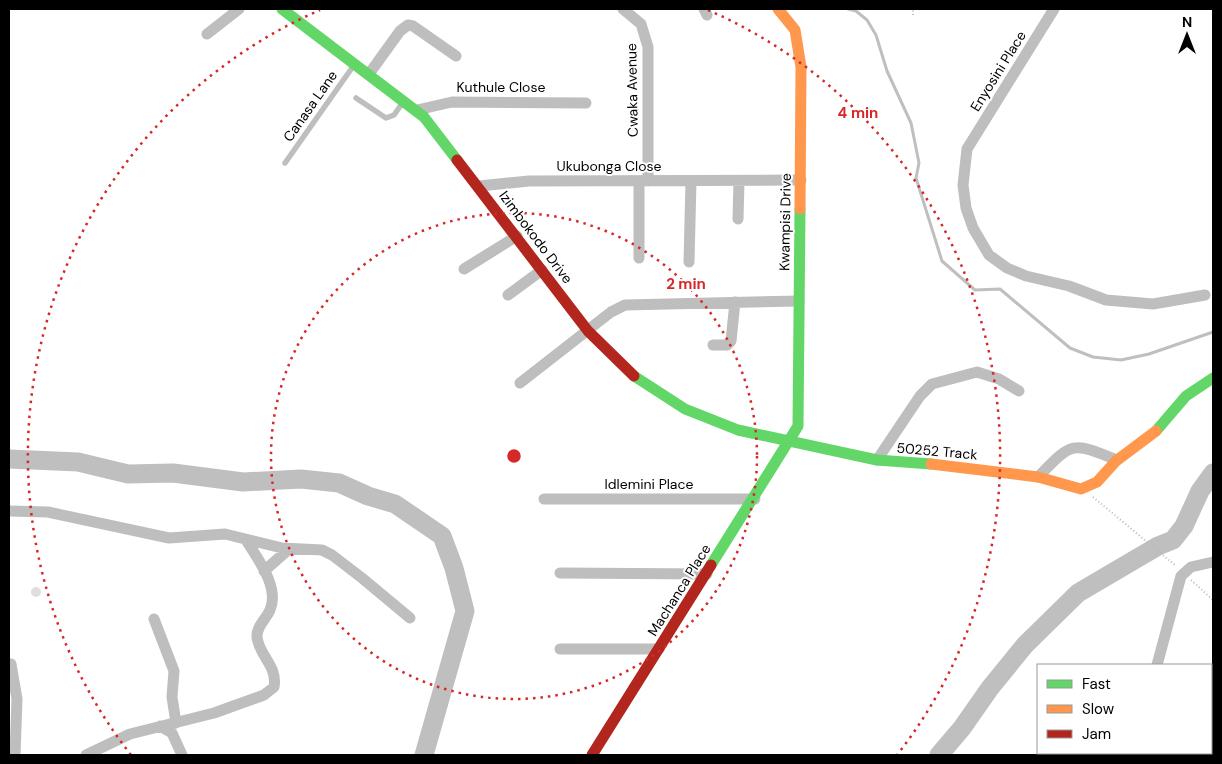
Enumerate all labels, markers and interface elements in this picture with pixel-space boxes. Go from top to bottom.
north arrow [1162,10,1212,60]
text: N [1182,13,1192,31]
street label: Enyosini Place [966,27,1030,115]
street label: Cwaka Avenue [622,43,642,137]
street label: Canasa Lane [279,67,341,145]
street label: Kuthule Close [457,78,545,96]
text: 4 min [838,103,878,123]
street label: Ukubonga Close [557,157,662,175]
street label: Kwampisi Drive [775,173,795,271]
street label: Izimbokodo Drive [495,187,577,287]
text: 2 min [666,274,706,294]
street label: 50252 Track [896,439,978,463]
centre of rings [505,447,523,465]
street label: Idlemini Place [605,475,693,493]
street label: Machanca Place [643,541,715,639]
legend [1037,664,1212,754]
text: Fast [1082,674,1111,694]
text: Slow [1082,699,1115,719]
text: Jam [1082,724,1111,744]

